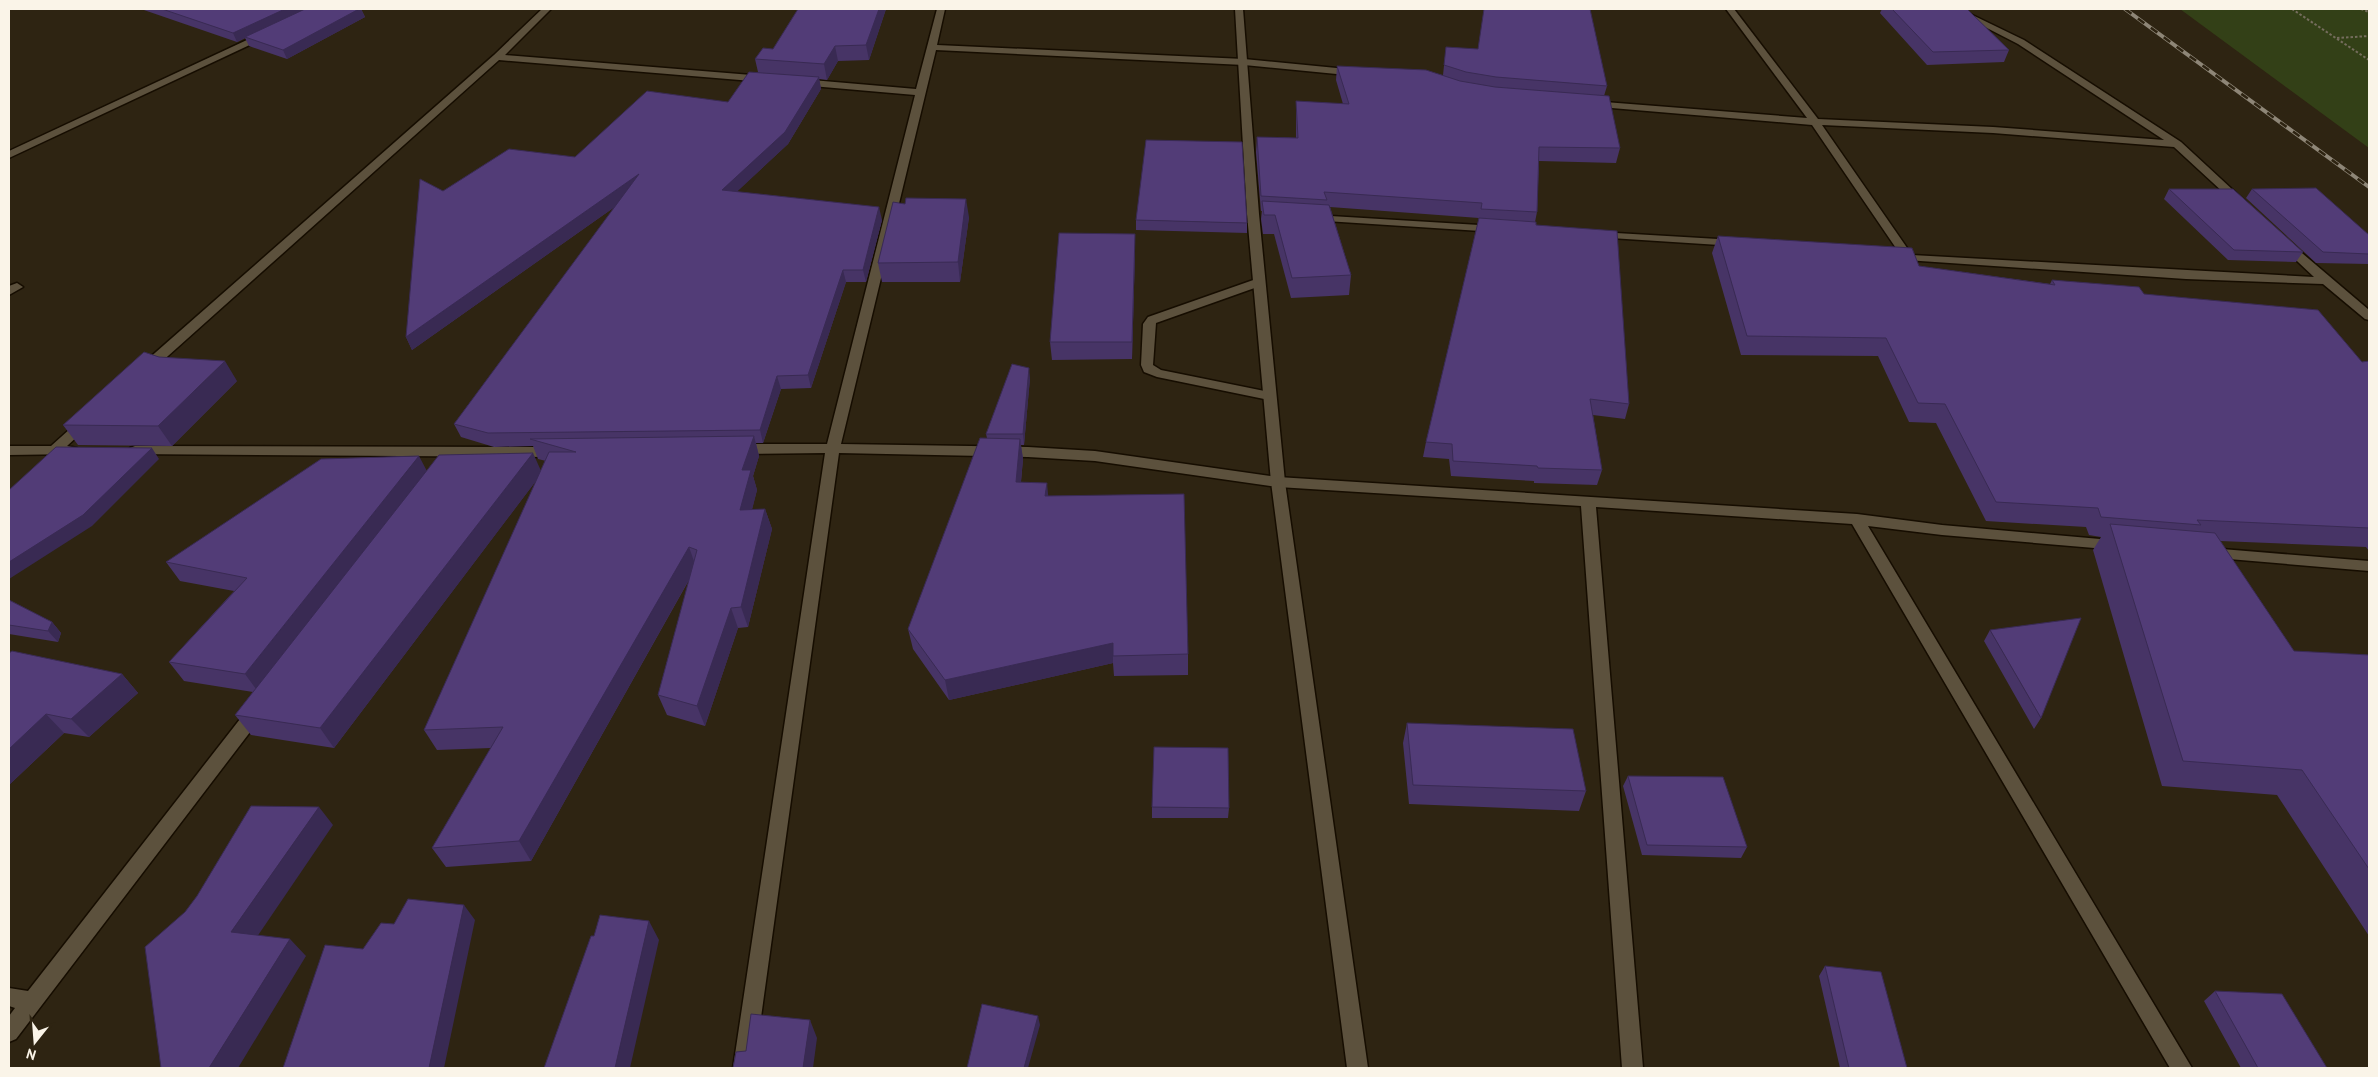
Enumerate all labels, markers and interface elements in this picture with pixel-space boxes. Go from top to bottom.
north arrow [10,1017,60,1067]
text: N [24,1044,38,1064]

